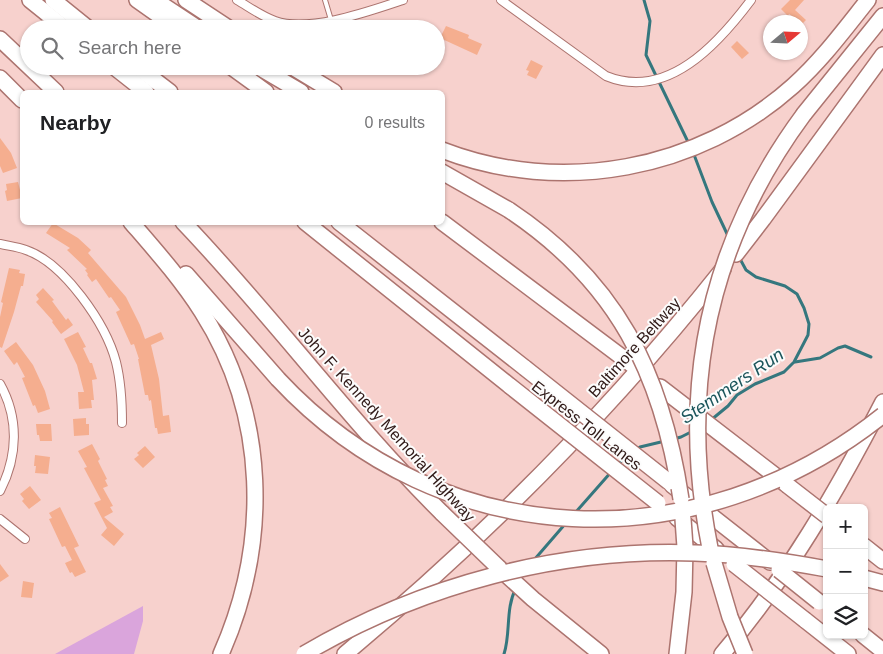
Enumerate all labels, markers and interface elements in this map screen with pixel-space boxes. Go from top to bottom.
north arrow [763,15,808,60]
search box [20,20,445,75]
icon: search [38,34,66,62]
text: Search here [78,37,182,58]
text: Nearby [40,111,111,134]
text: 0 results [365,114,425,131]
street label: Baltimore Beltway [585,294,684,401]
street label: John F. Kennedy Memorial Highway [295,324,478,525]
water label: Stemmers Run [677,344,787,428]
street label: Express Toll Lanes [529,377,645,473]
map controls [823,504,868,639]
button: + [823,504,868,549]
button: − [823,549,868,594]
button: layers [823,594,868,639]

